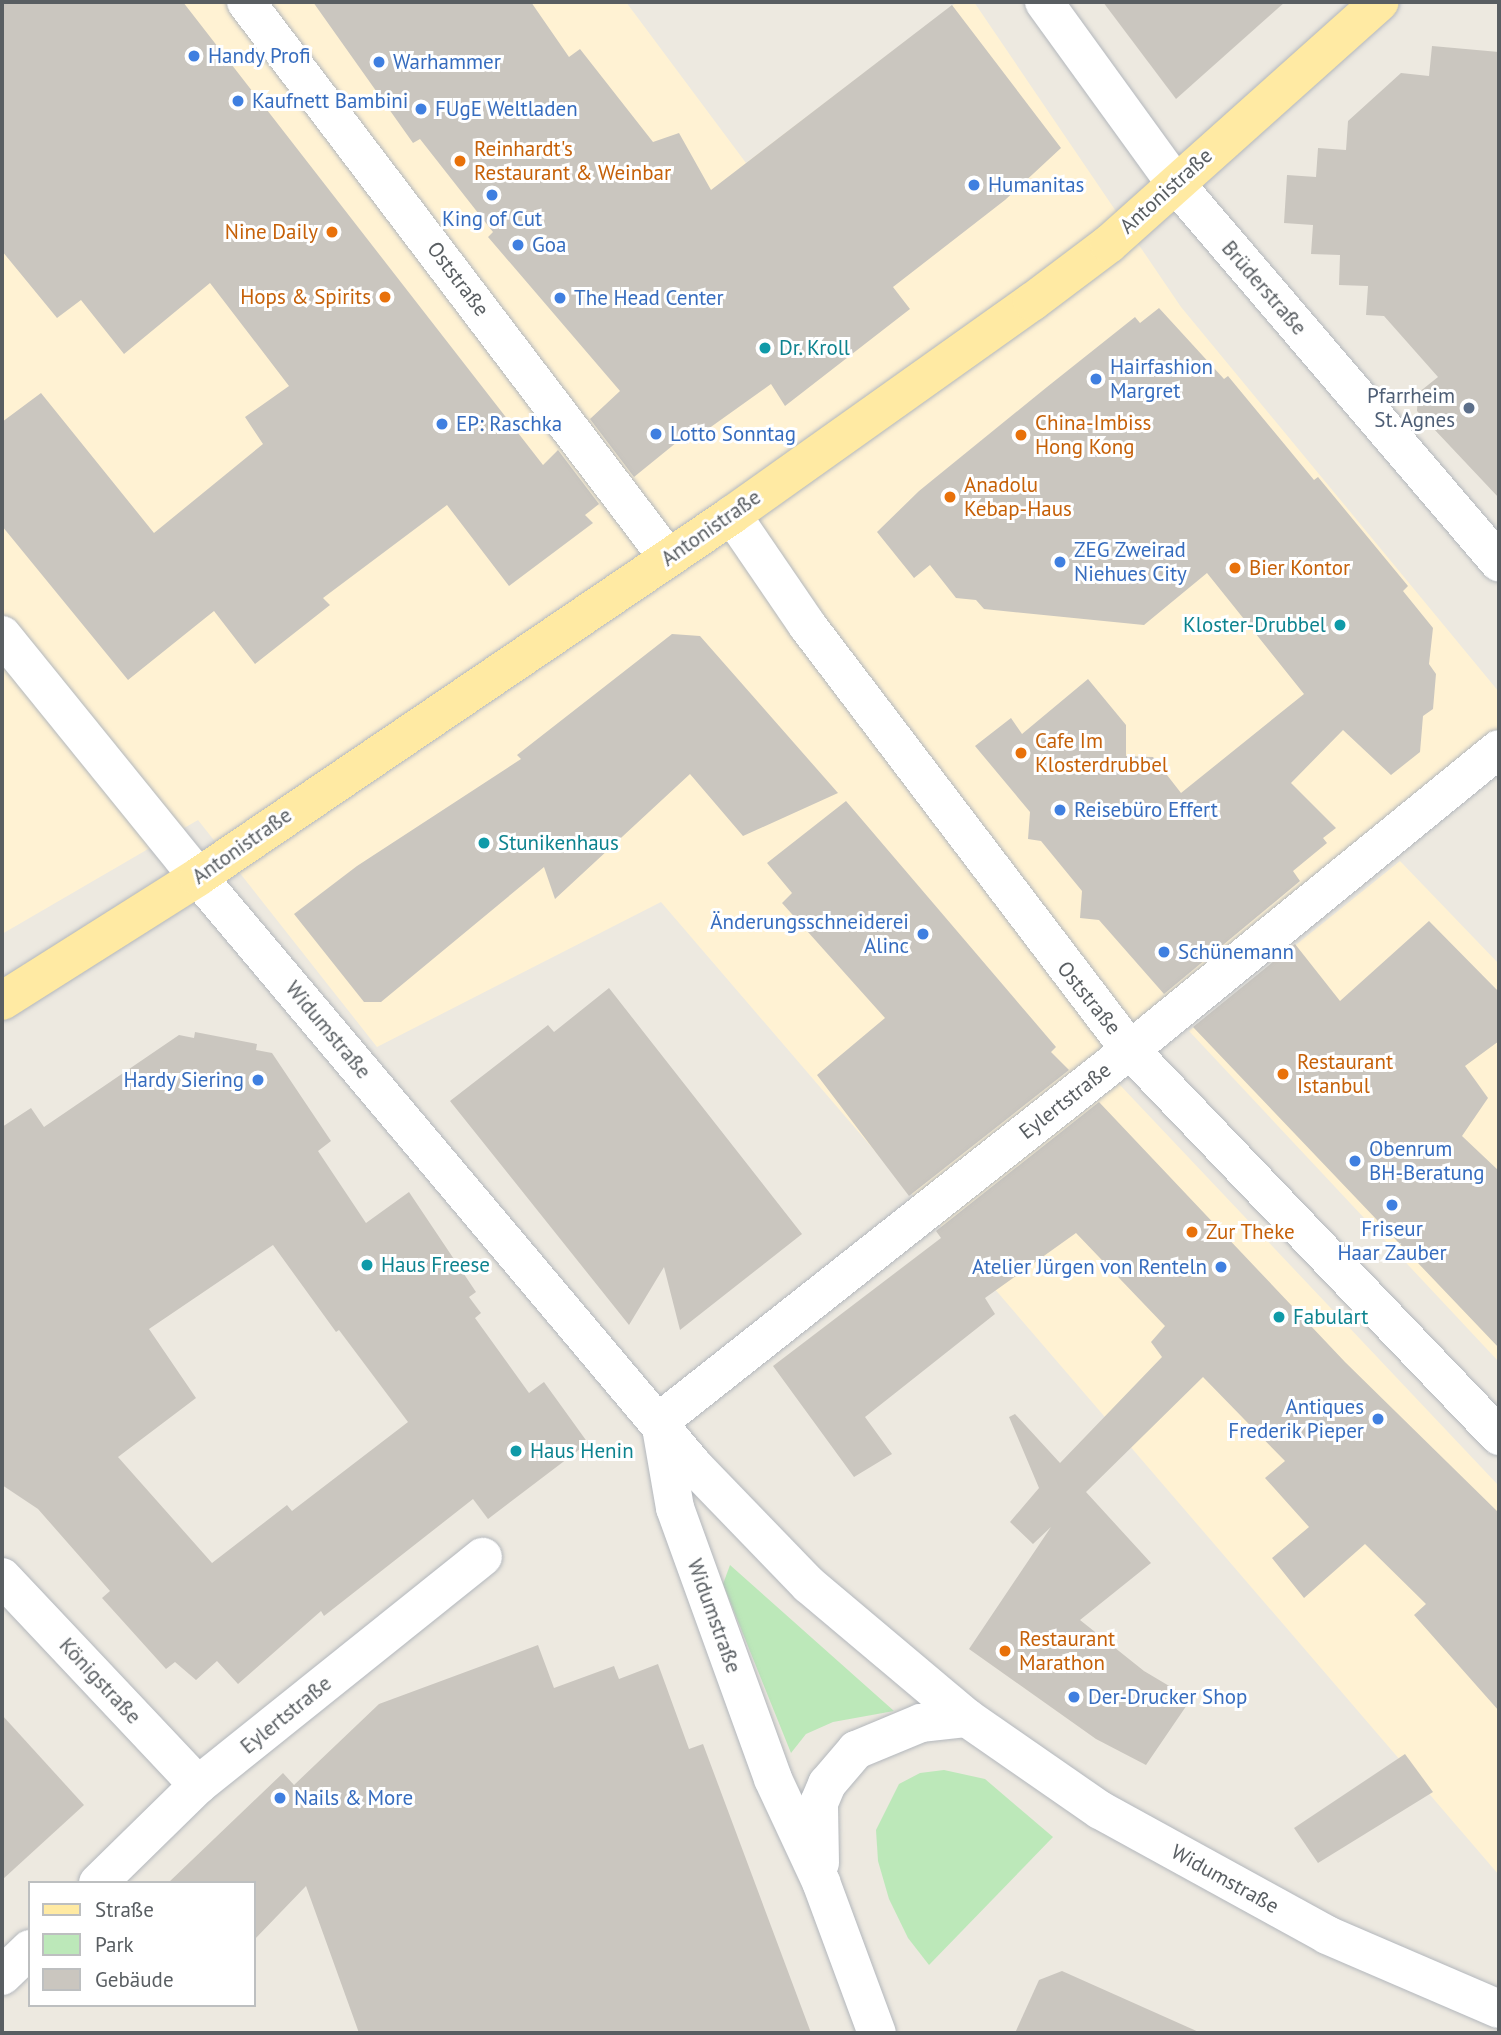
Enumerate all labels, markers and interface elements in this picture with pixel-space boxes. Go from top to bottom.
place label: Handy Profi [208,43,311,69]
marker: Handy Profi [186,48,202,64]
place label: Warhammer [393,49,501,75]
marker: Warhammer [371,54,387,70]
place label: Kaufnett Bambini [252,88,408,114]
marker: Kaufnett Bambini [230,93,246,109]
place label: FUgE Weltladen [435,96,578,122]
marker: FUgE Weltladen [413,101,429,117]
place label: Reinhardt's Restaurant & Weinbar [474,136,672,186]
street label: Antonistraße [1115,143,1217,239]
marker: Reinhardt's Restaurant & Weinbar [452,153,468,169]
place label: Humanitas [988,172,1084,198]
marker: Humanitas [966,177,982,193]
marker: King of Cut [484,187,500,203]
place label: King of Cut [442,206,542,232]
place label: Nine Daily [225,219,318,245]
marker: Nine Daily [324,224,340,240]
place label: Goa [532,232,567,258]
street label: Brüderstraße [1216,236,1312,340]
street label: Oststraße [422,237,494,321]
marker: Goa [510,237,526,253]
place label: Hops & Spirits [240,284,371,310]
place label: The Head Center [574,285,724,311]
marker: Hops & Spirits [377,289,393,305]
marker: The Head Center [552,290,568,306]
place label: Dr. Kroll [779,335,852,361]
marker: Dr. Kroll [757,340,773,356]
place label: Hairfashion Margret [1110,354,1213,404]
marker: Hairfashion Margret [1088,371,1104,387]
place label: Pfarrheim St. Agnes [1367,383,1455,433]
marker: Pfarrheim St. Agnes [1461,400,1477,416]
place label: China-Imbiss Hong Kong [1035,410,1151,460]
place label: EP: Raschka [456,411,562,437]
marker: EP: Raschka [434,416,450,432]
place label: Lotto Sonntag [670,421,796,447]
marker: Lotto Sonntag [648,426,664,442]
marker: China-Imbiss Hong Kong [1013,427,1029,443]
place label: Anadolu Kebap-Haus [964,472,1072,522]
street label: Antonistraße [656,485,766,571]
marker: Anadolu Kebap-Haus [942,489,958,505]
place label: ZEG Zweirad Niehues City [1074,537,1187,587]
marker: ZEG Zweirad Niehues City [1052,554,1068,570]
place label: Bier Kontor [1249,555,1350,581]
marker: Bier Kontor [1227,560,1243,576]
place label: Kloster-Drubbel [1183,612,1326,638]
marker: Kloster-Drubbel [1332,617,1348,633]
place label: Cafe Im Klosterdrubbel [1035,728,1168,778]
marker: Cafe Im Klosterdrubbel [1013,745,1029,761]
place label: Reisebüro Effert [1074,797,1218,823]
marker: Reisebüro Effert [1052,802,1068,818]
street label: Antonistraße [187,803,297,889]
place label: Stunikenhaus [498,830,619,856]
marker: Stunikenhaus [476,835,492,851]
place label: Änderungsschneiderei Alinc [710,909,909,959]
marker: Änderungsschneiderei Alinc [915,926,931,942]
place label: Schünemann [1178,939,1294,965]
marker: Schünemann [1156,944,1172,960]
street label: Oststraße [1052,956,1126,1040]
street label: Widumstraße [280,976,376,1084]
place label: Restaurant Istanbul [1297,1049,1393,1099]
street label: Eylertstraße [1014,1057,1116,1145]
marker: Restaurant Istanbul [1275,1066,1291,1082]
place label: Hardy Siering [123,1067,244,1093]
marker: Hardy Siering [250,1072,266,1088]
place label: Obenrum BH-Beratung [1369,1136,1485,1186]
marker: Obenrum BH-Beratung [1347,1153,1363,1169]
marker: Friseur Haar Zauber [1384,1197,1400,1213]
place label: Friseur Haar Zauber [1337,1216,1447,1266]
place label: Zur Theke [1206,1219,1295,1245]
marker: Zur Theke [1184,1224,1200,1240]
place label: Haus Freese [381,1252,490,1278]
place label: Atelier Jürgen von Renteln [972,1254,1207,1280]
marker: Haus Freese [359,1257,375,1273]
marker: Atelier Jürgen von Renteln [1213,1259,1229,1275]
place label: Fabulart [1293,1304,1368,1330]
marker: Fabulart [1271,1309,1287,1325]
place label: Antiques Frederik Pieper [1228,1394,1364,1444]
marker: Antiques Frederik Pieper [1370,1411,1386,1427]
place label: Haus Henin [530,1438,634,1464]
marker: Haus Henin [508,1443,524,1459]
street label: Widumstraße [682,1556,746,1676]
place label: Restaurant Marathon [1019,1626,1115,1676]
street label: Königstraße [54,1633,146,1729]
marker: Restaurant Marathon [997,1643,1013,1659]
street label: Eylertstraße [236,1671,336,1759]
place label: Der-Drucker Shop [1088,1684,1247,1710]
marker: Der-Drucker Shop [1066,1689,1082,1705]
place label: Nails & More [294,1785,413,1811]
marker: Nails & More [272,1790,288,1806]
street label: Widumstraße [1167,1839,1283,1919]
legend [28,1881,256,2007]
text: Straße [95,1896,154,1923]
text: Park [95,1931,134,1958]
text: Gebäude [95,1966,174,1993]

